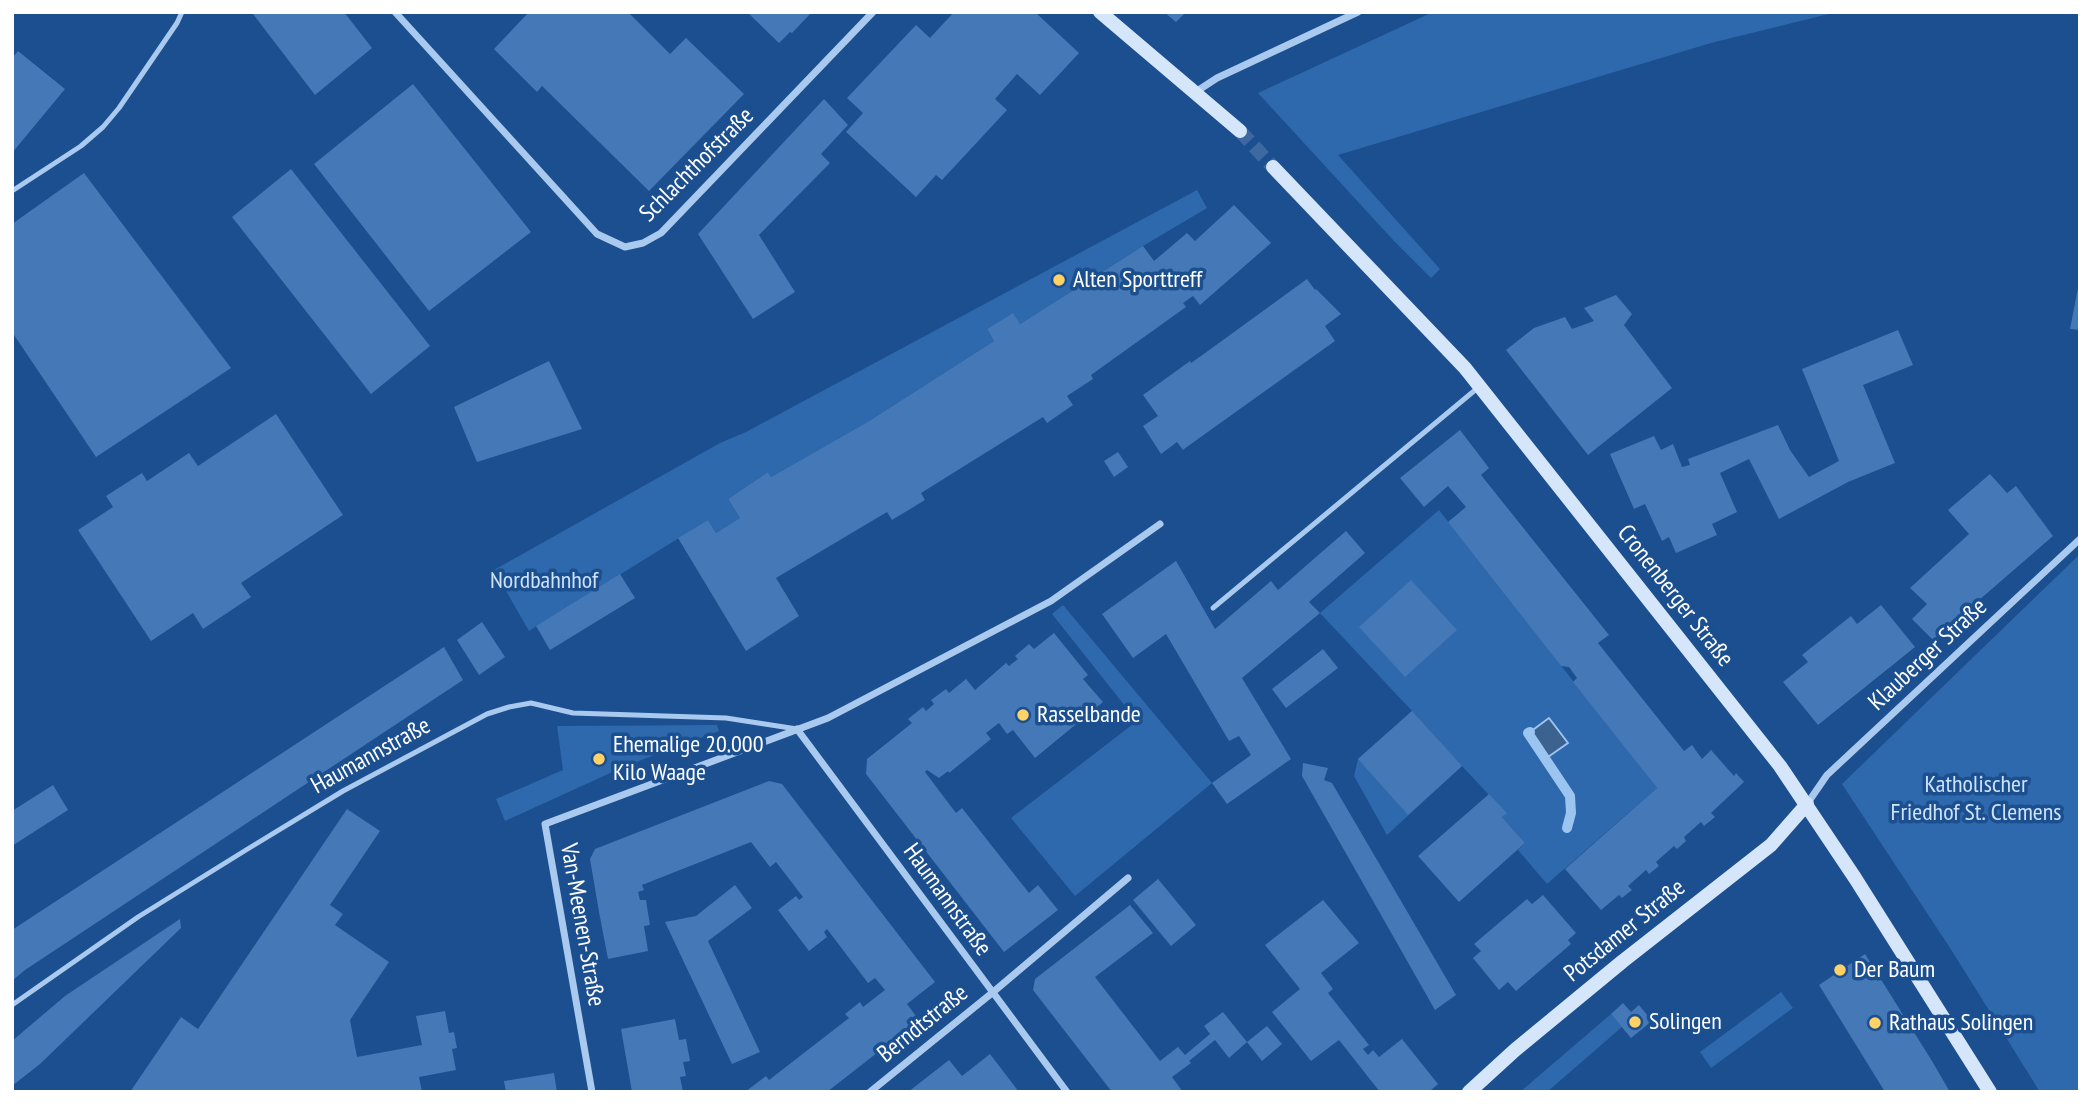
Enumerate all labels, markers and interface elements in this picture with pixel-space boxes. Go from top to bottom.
street label: Schlachthofstraße [634,102,760,228]
place label: Alten Sporttreff [1073,266,1202,294]
marker: Alten Sporttreff [1051,272,1067,288]
street label: Cronenberger Straße [1611,519,1739,673]
park label: Nordbahnhof [490,567,598,595]
street label: Klauberger Straße [1863,593,1993,717]
place label: Rasselbande [1037,701,1141,729]
marker: Rasselbande [1015,707,1031,723]
street label: Haumannstraße [306,711,436,801]
place label: Ehemalige 20.000 Kilo Waage [613,731,763,787]
marker: Ehemalige 20.000 Kilo Waage [591,751,607,767]
park label: Katholischer Friedhof St. Clemens [1891,771,2061,827]
street label: Haumannstraße [897,838,997,962]
street label: Van-Meenen-Straße [554,841,610,1009]
street label: Potsdamer Straße [1559,874,1691,988]
place label: Der Baum [1854,956,1935,984]
marker: Der Baum [1832,962,1848,978]
street label: Berndtstraße [872,979,974,1069]
place label: Solingen [1649,1008,1722,1036]
place label: Rathaus Solingen [1889,1009,2033,1037]
marker: Solingen [1627,1014,1643,1030]
marker: Rathaus Solingen [1867,1015,1883,1031]

